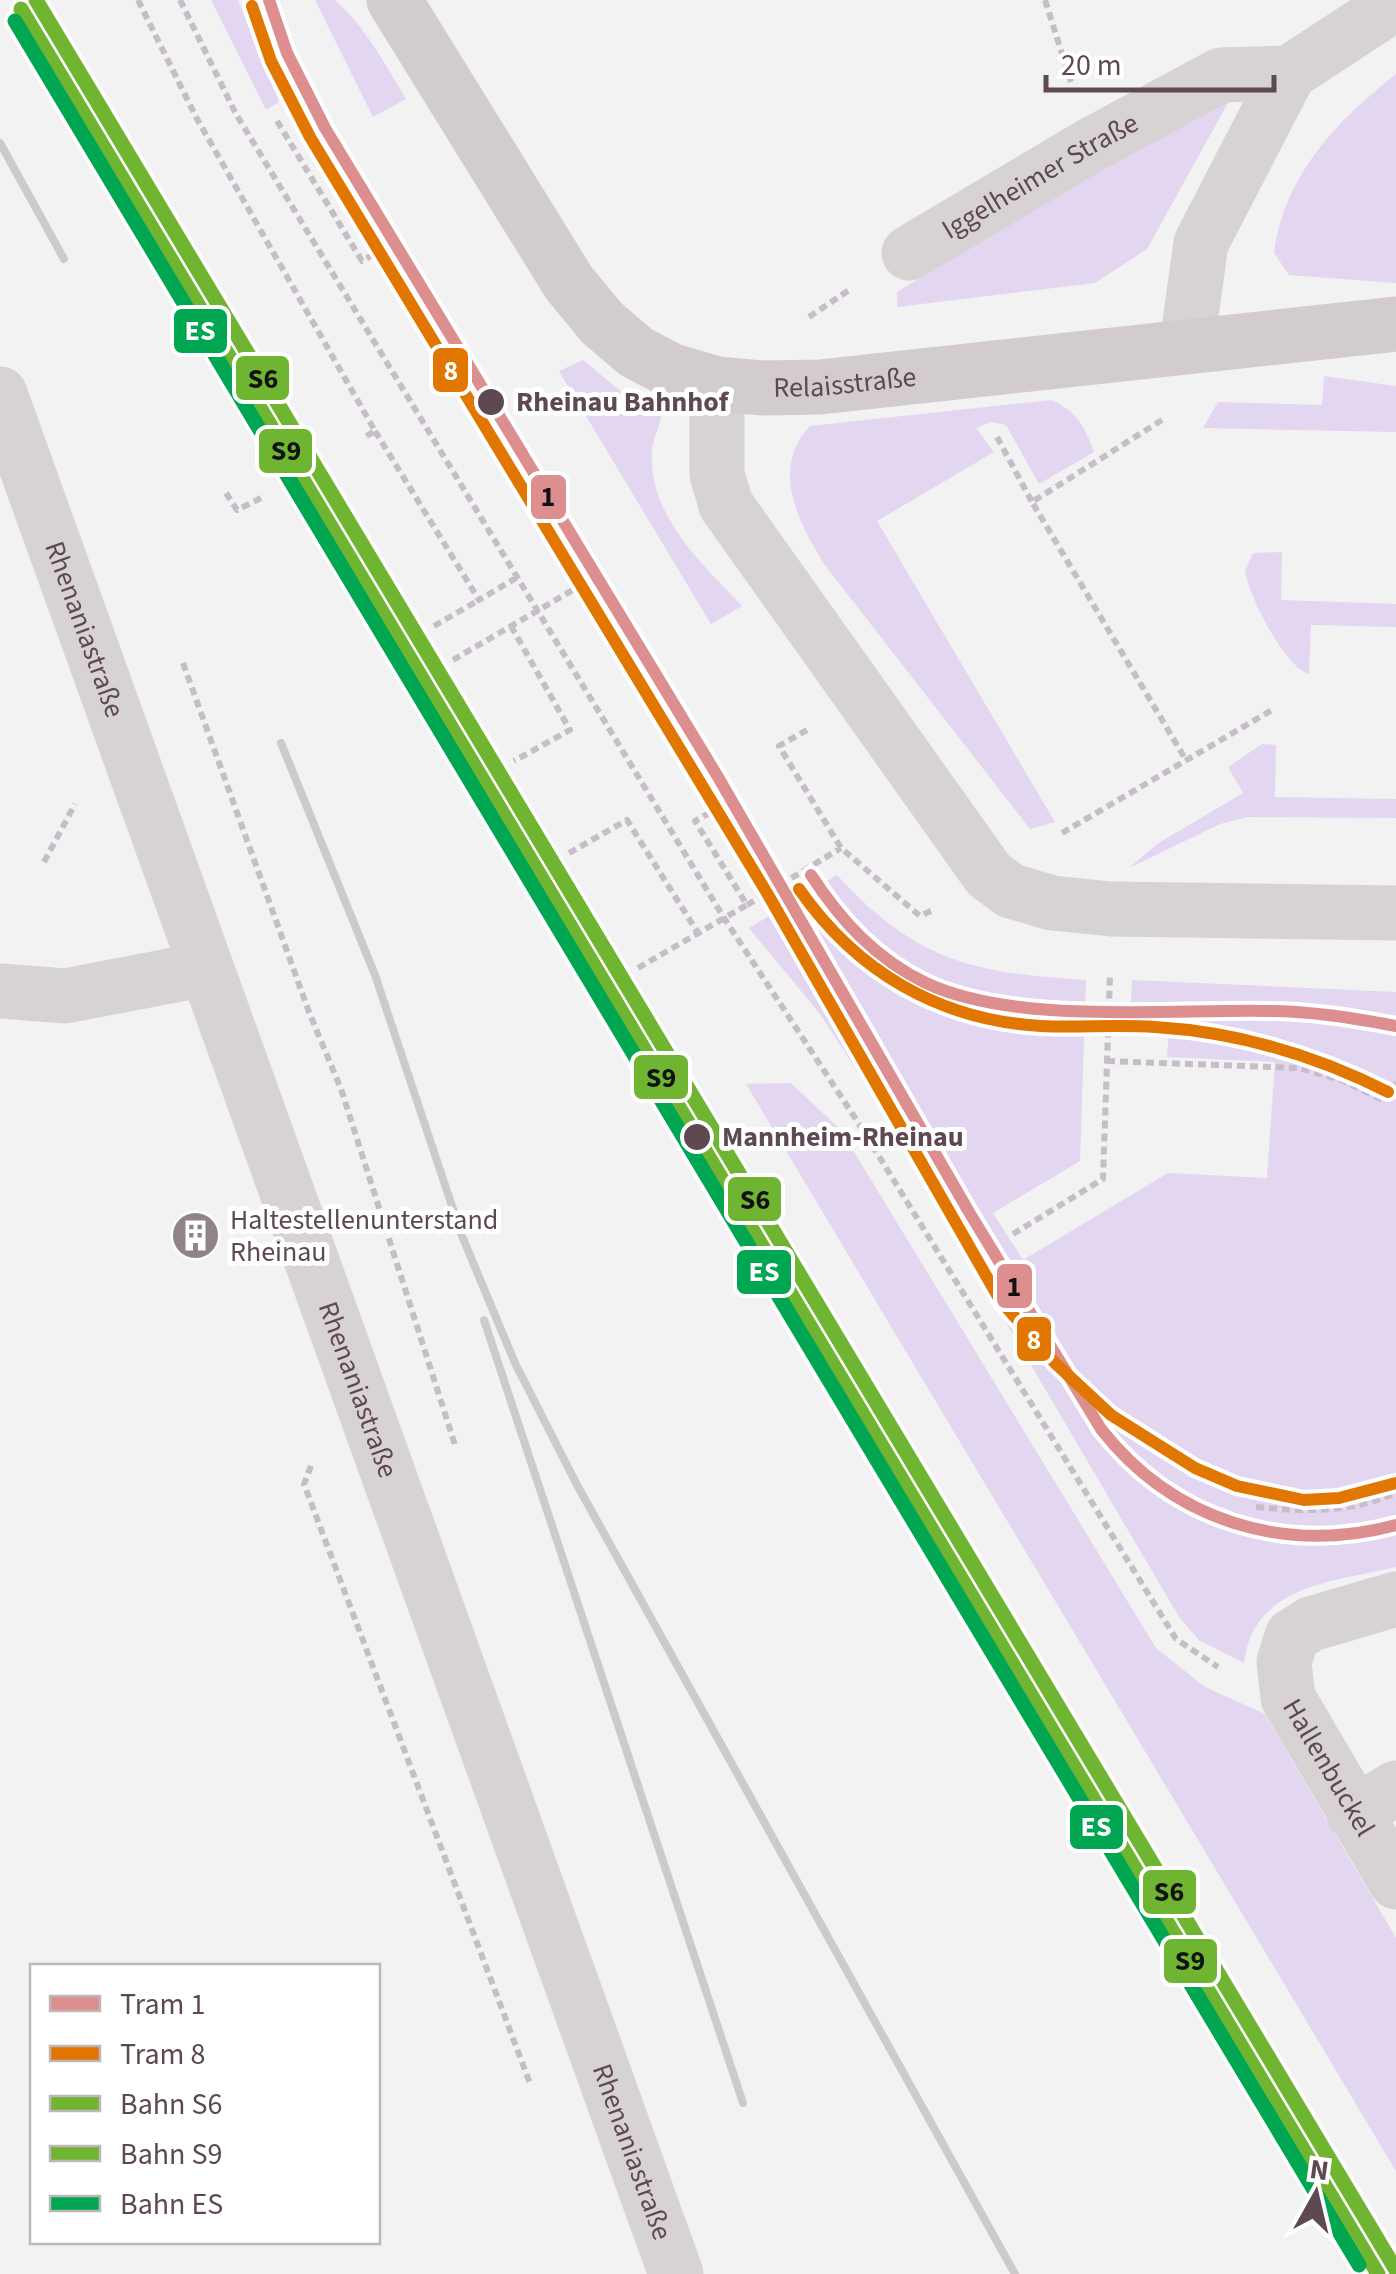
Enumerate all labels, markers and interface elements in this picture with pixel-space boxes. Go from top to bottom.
scale bar [1046,30,1274,92]
text: 20 m [1061,44,1122,87]
street label: Iggelheimer Straße [934,103,1146,249]
line badge: ES [172,307,229,355]
text: ES [185,311,215,351]
line badge: 8 [431,346,470,394]
text: 8 [444,351,458,391]
line badge: S6 [234,354,291,402]
street label: Relaisstraße [773,357,918,408]
text: S6 [248,359,278,399]
place label: Rheinau Bahnhof [516,382,730,422]
marker: Rheinau Bahnhof [475,386,507,418]
line badge: S9 [257,427,314,475]
text: S9 [271,431,301,471]
line badge: 1 [529,473,568,521]
text: 1 [541,477,555,517]
street label: Rhenaniastraße [35,536,135,723]
line badge: S9 [632,1053,690,1101]
text: S9 [646,1058,676,1098]
place label: Mannheim-Rheinau [722,1117,964,1157]
marker: Mannheim-Rheinau [681,1121,713,1153]
line badge: S6 [726,1175,783,1223]
text: S6 [740,1180,770,1220]
place label: Haltestellenunterstand Rheinau [230,1200,498,1272]
building icon: Haltestellenunterstand Rheinau [169,1210,221,1262]
line badge: ES [735,1248,793,1296]
text: ES [749,1252,779,1292]
line badge: 1 [995,1262,1034,1310]
text: 1 [1007,1267,1021,1307]
street label: Rhenaniastraße [308,1296,408,1483]
line badge: 8 [1015,1315,1053,1363]
text: 8 [1027,1320,1041,1360]
street label: Hallenbuckel [1273,1691,1385,1844]
line badge: ES [1068,1803,1125,1851]
text: ES [1081,1807,1111,1847]
line badge: S6 [1141,1868,1198,1916]
text: S6 [1154,1872,1184,1912]
line badge: S9 [1162,1937,1219,1985]
text: S9 [1175,1941,1205,1981]
legend [30,1964,380,2244]
text: Tram 1 [120,1983,205,2026]
text: Tram 8 [120,2033,205,2076]
street label: Rhenaniastraße [582,2058,682,2246]
text: Bahn S6 [120,2083,222,2126]
text: Bahn S9 [120,2133,222,2176]
north arrow [1266,2144,1366,2244]
text: N [1307,2149,1331,2191]
text: Bahn ES [120,2183,223,2226]

